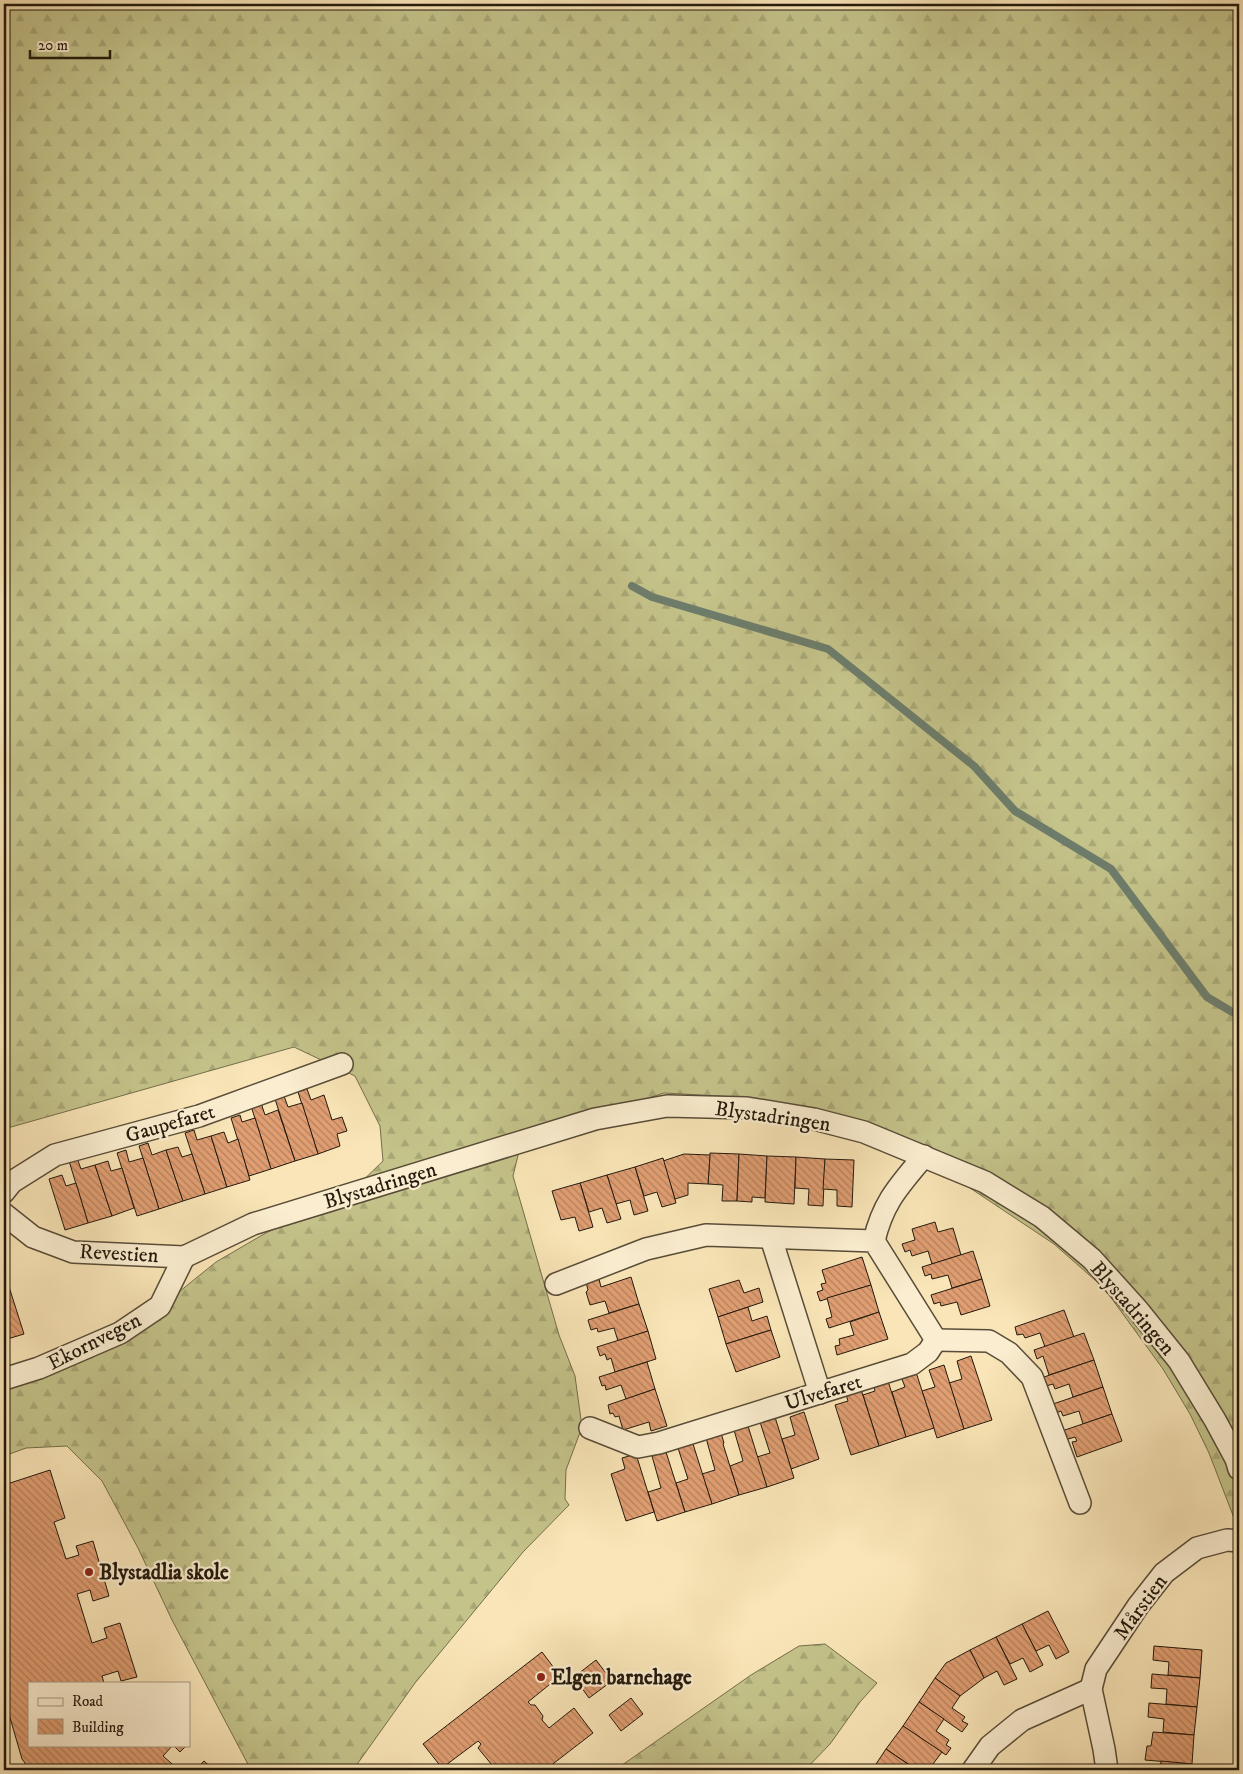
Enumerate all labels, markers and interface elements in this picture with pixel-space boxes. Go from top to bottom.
scale bar [30,28,110,60]
text: 20 m [38,36,68,55]
street label: Blystadringen [713,1096,832,1138]
street label: Gaupefaret [123,1099,218,1149]
street label: Blystadringen [321,1156,440,1215]
street label: Revestien [79,1239,159,1269]
street label: Blystadringen [1084,1256,1180,1361]
street label: Ekornvegen [43,1307,146,1377]
street label: Ulvefaret [782,1369,865,1417]
place label: Blystadlia skole [99,1560,229,1586]
marker: Blystadlia skole [83,1566,95,1578]
street label: Mårstien [1108,1570,1173,1645]
place label: Elgen barnehage [551,1665,692,1691]
marker: Elgen barnehage [535,1671,547,1683]
legend [28,1682,190,1746]
text: Road [72,1692,104,1711]
text: Building [72,1718,124,1737]

